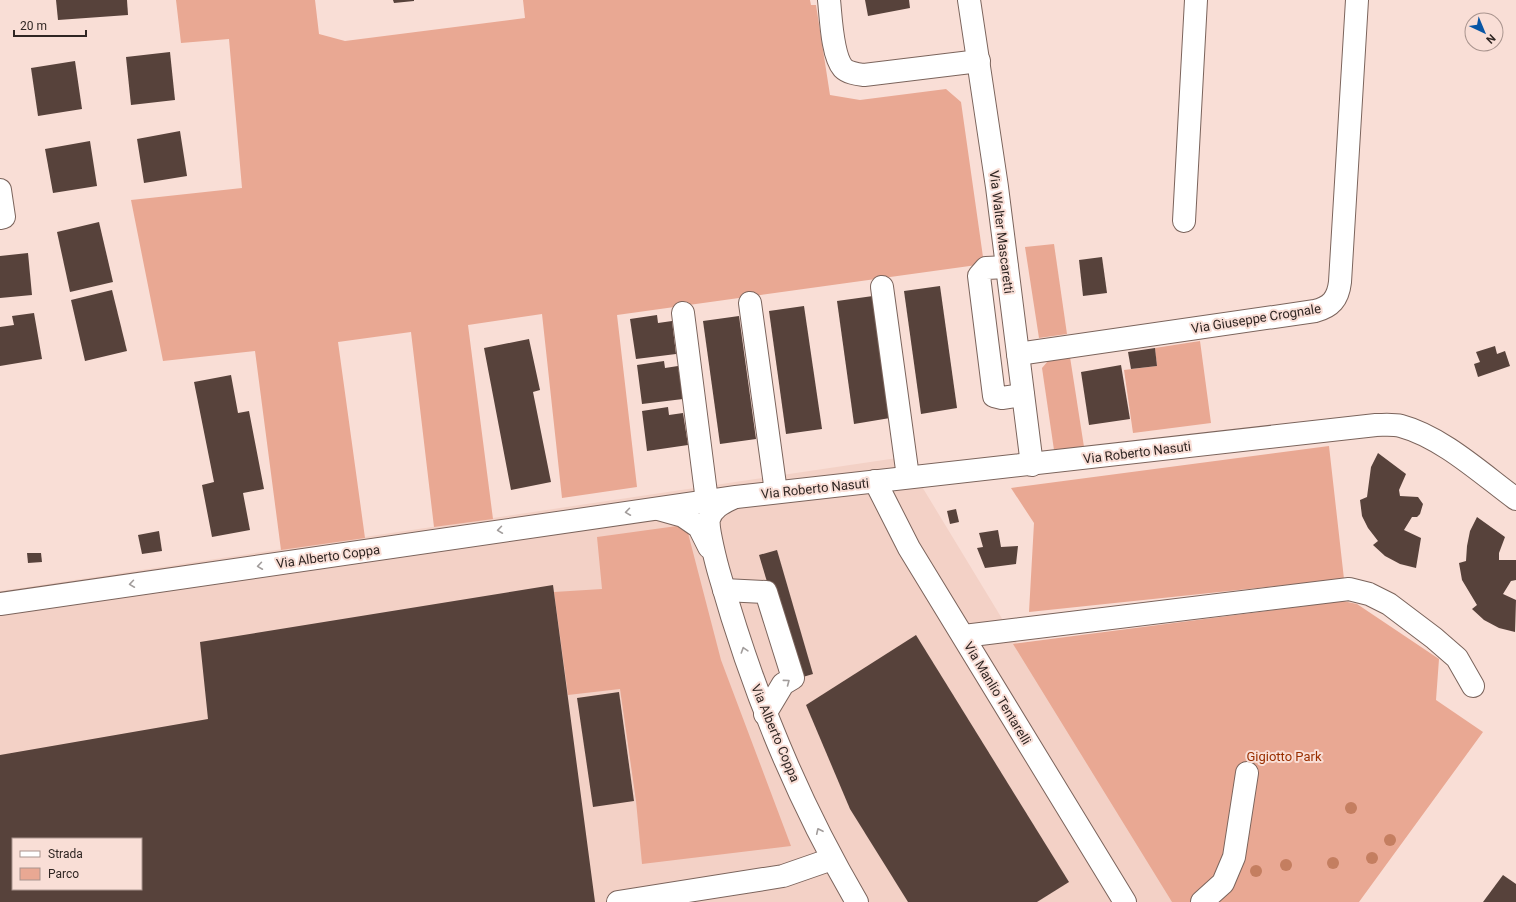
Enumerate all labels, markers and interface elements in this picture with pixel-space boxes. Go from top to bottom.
scale bar [14,12,86,38]
north arrow [1464,12,1504,52]
text: 20 m [20,19,47,33]
text: N [1483,31,1498,46]
street label: Via Walter Mascaretti [987,170,1016,294]
street label: Via Giuseppe Crognale [1190,301,1322,336]
street label: Via Roberto Nasuti [1082,438,1192,467]
street label: Via Roberto Nasuti [760,475,870,502]
one-way arrow [625,507,631,516]
one-way arrow [497,526,503,534]
street label: Via Alberto Coppa [275,542,381,571]
one-way arrow [257,561,263,570]
one-way arrow [128,579,135,588]
street label: Via Manlio Tentarelli [961,639,1034,747]
one-way arrow [740,647,749,654]
one-way arrow [783,680,790,687]
street label: Via Alberto Coppa [748,682,803,784]
park label: Gigiotto Park [1246,749,1322,764]
one-way arrow [816,827,824,835]
legend [12,838,142,890]
text: Strada [48,847,83,861]
text: Parco [48,867,79,881]

